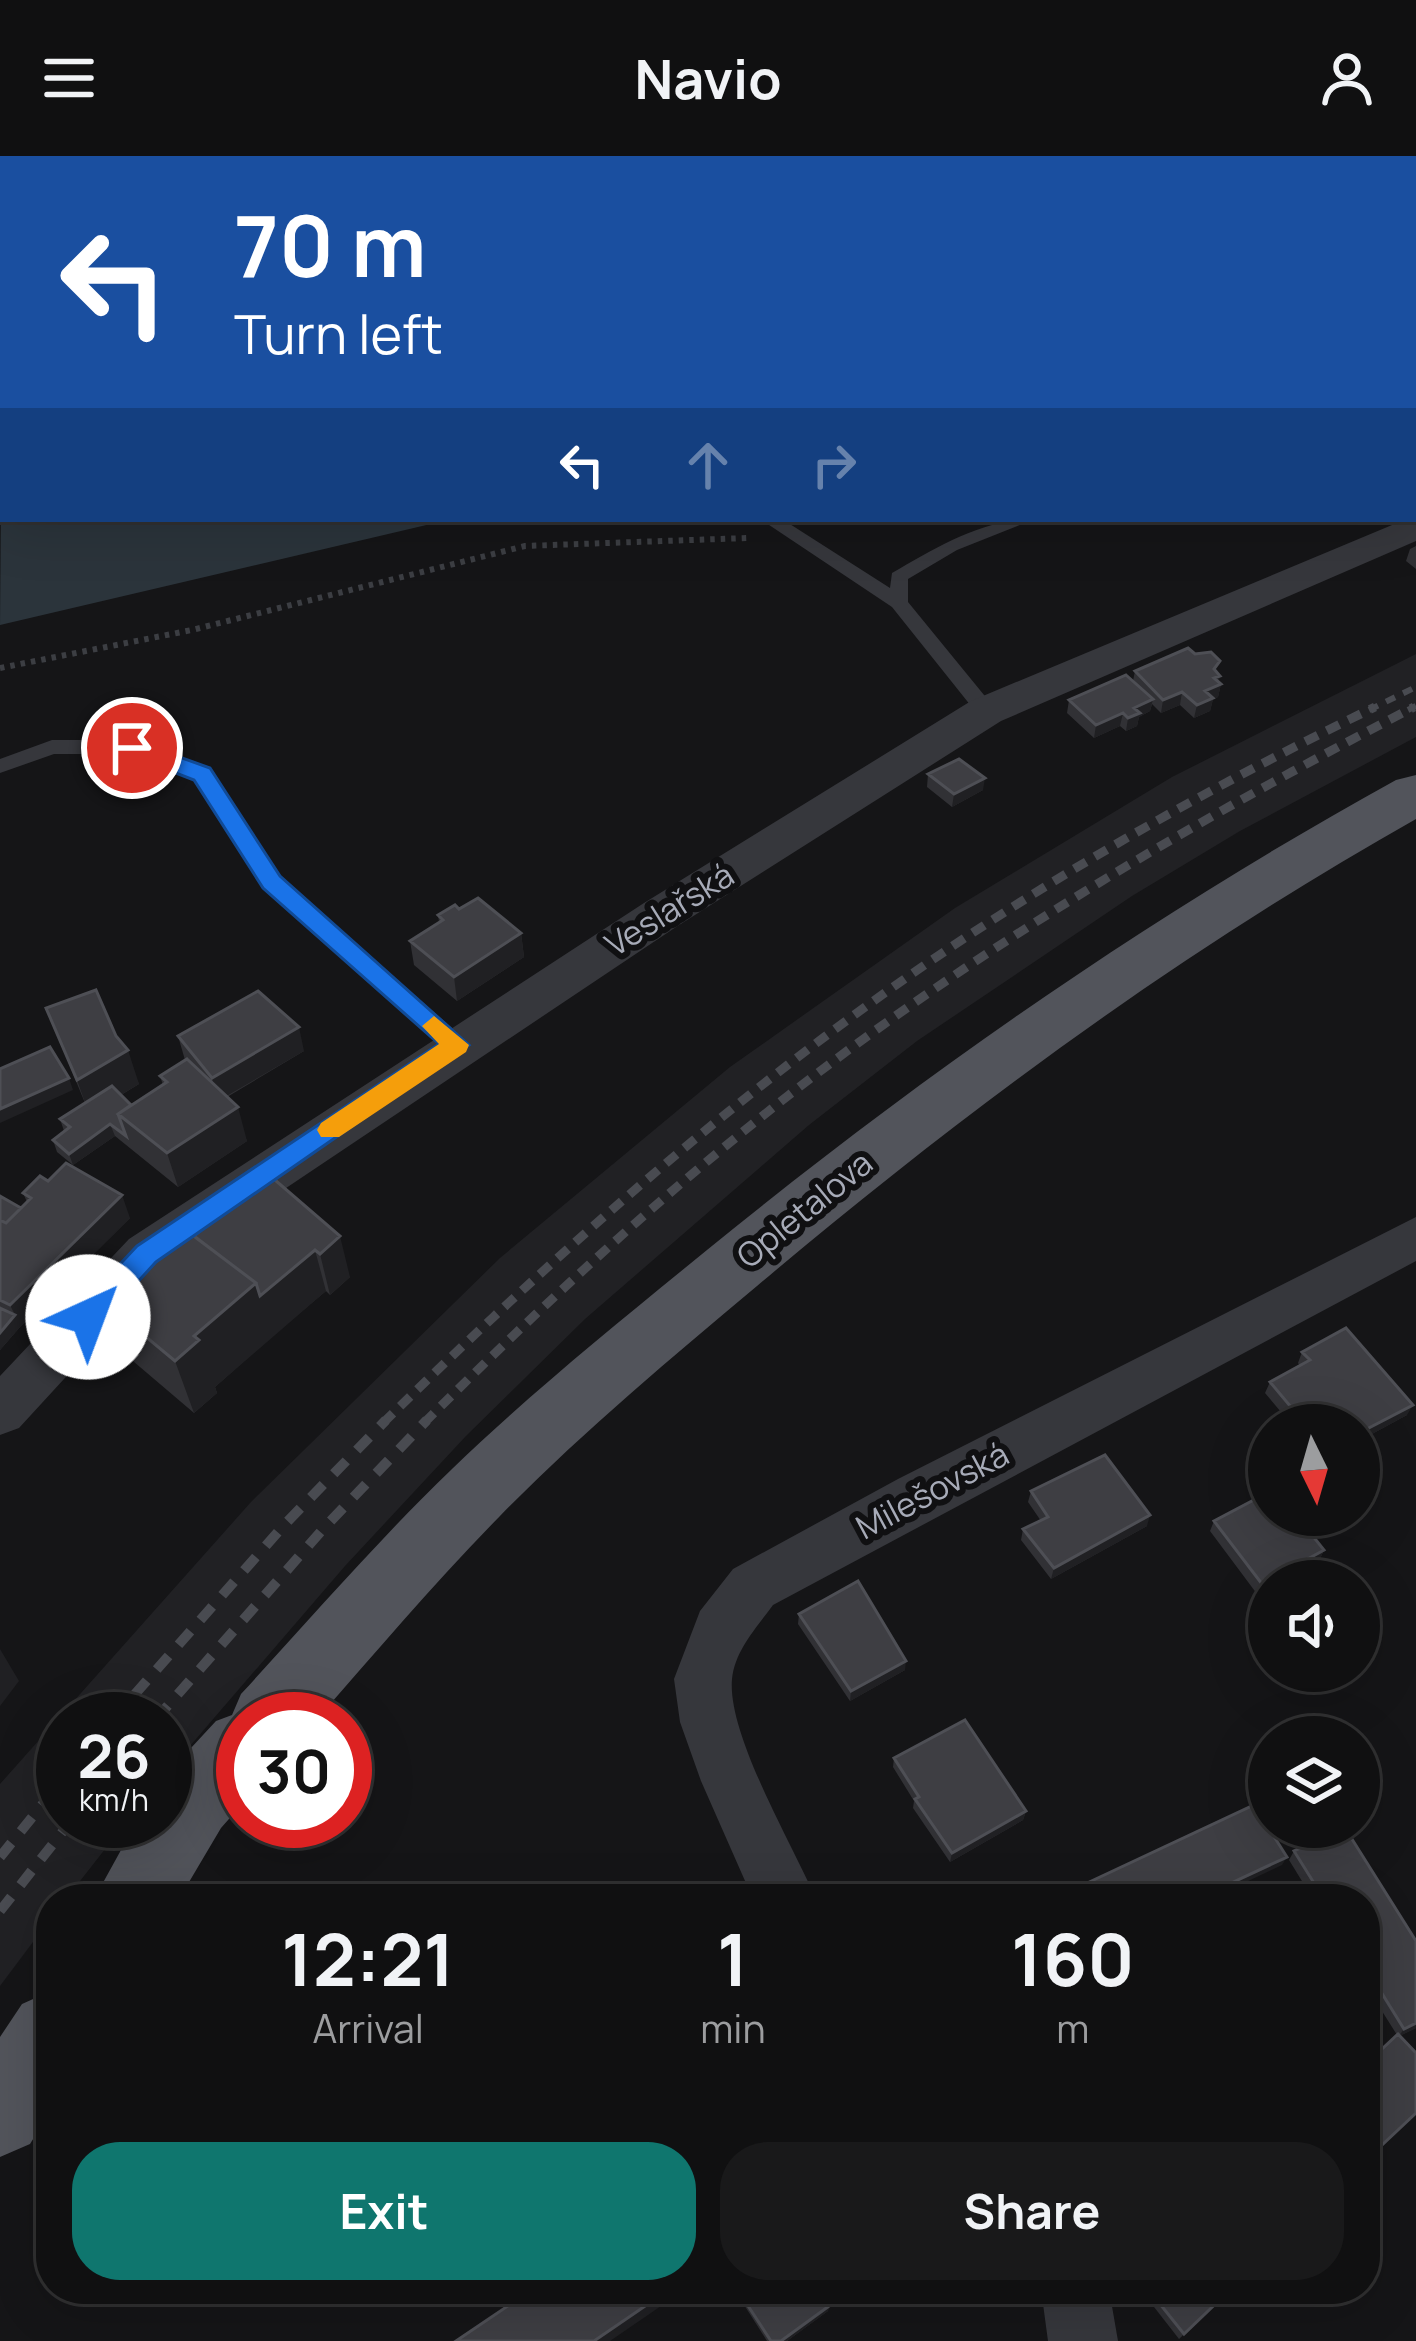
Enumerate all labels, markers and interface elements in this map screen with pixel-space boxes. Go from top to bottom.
text: Navio [634,41,782,115]
icon: menu [36,45,102,111]
icon: person [1314,45,1380,111]
text: 70 m [234,187,426,302]
icon: left [36,204,192,360]
text: Turn left [234,296,443,370]
icon: left [549,432,615,498]
icon: ahead [675,432,741,498]
icon: right [801,432,867,498]
pin [81,697,183,799]
icon: arrive [99,715,165,781]
street label: Veslařská [596,852,742,966]
street label: Opletalova [727,1140,881,1278]
position arrow [25,1254,151,1380]
north arrow [1248,1404,1380,1536]
map controls [1248,1404,1380,1848]
street label: Milešovská [848,1431,1016,1549]
button: sound [1248,1560,1380,1692]
speed limit sign: 30 [216,1692,372,1848]
text: 26 [77,1714,151,1796]
button: layers [1248,1716,1380,1848]
text: km/h [79,1779,149,1820]
text: 12:21 [281,1909,455,2008]
text: 1 [717,1909,749,2008]
text: 160 [1011,1909,1135,2008]
text: Arrival [312,2001,424,2055]
text: min [700,2001,766,2055]
text: m [1056,2001,1089,2055]
button: Exit [72,2142,696,2280]
button: Share [720,2142,1344,2280]

